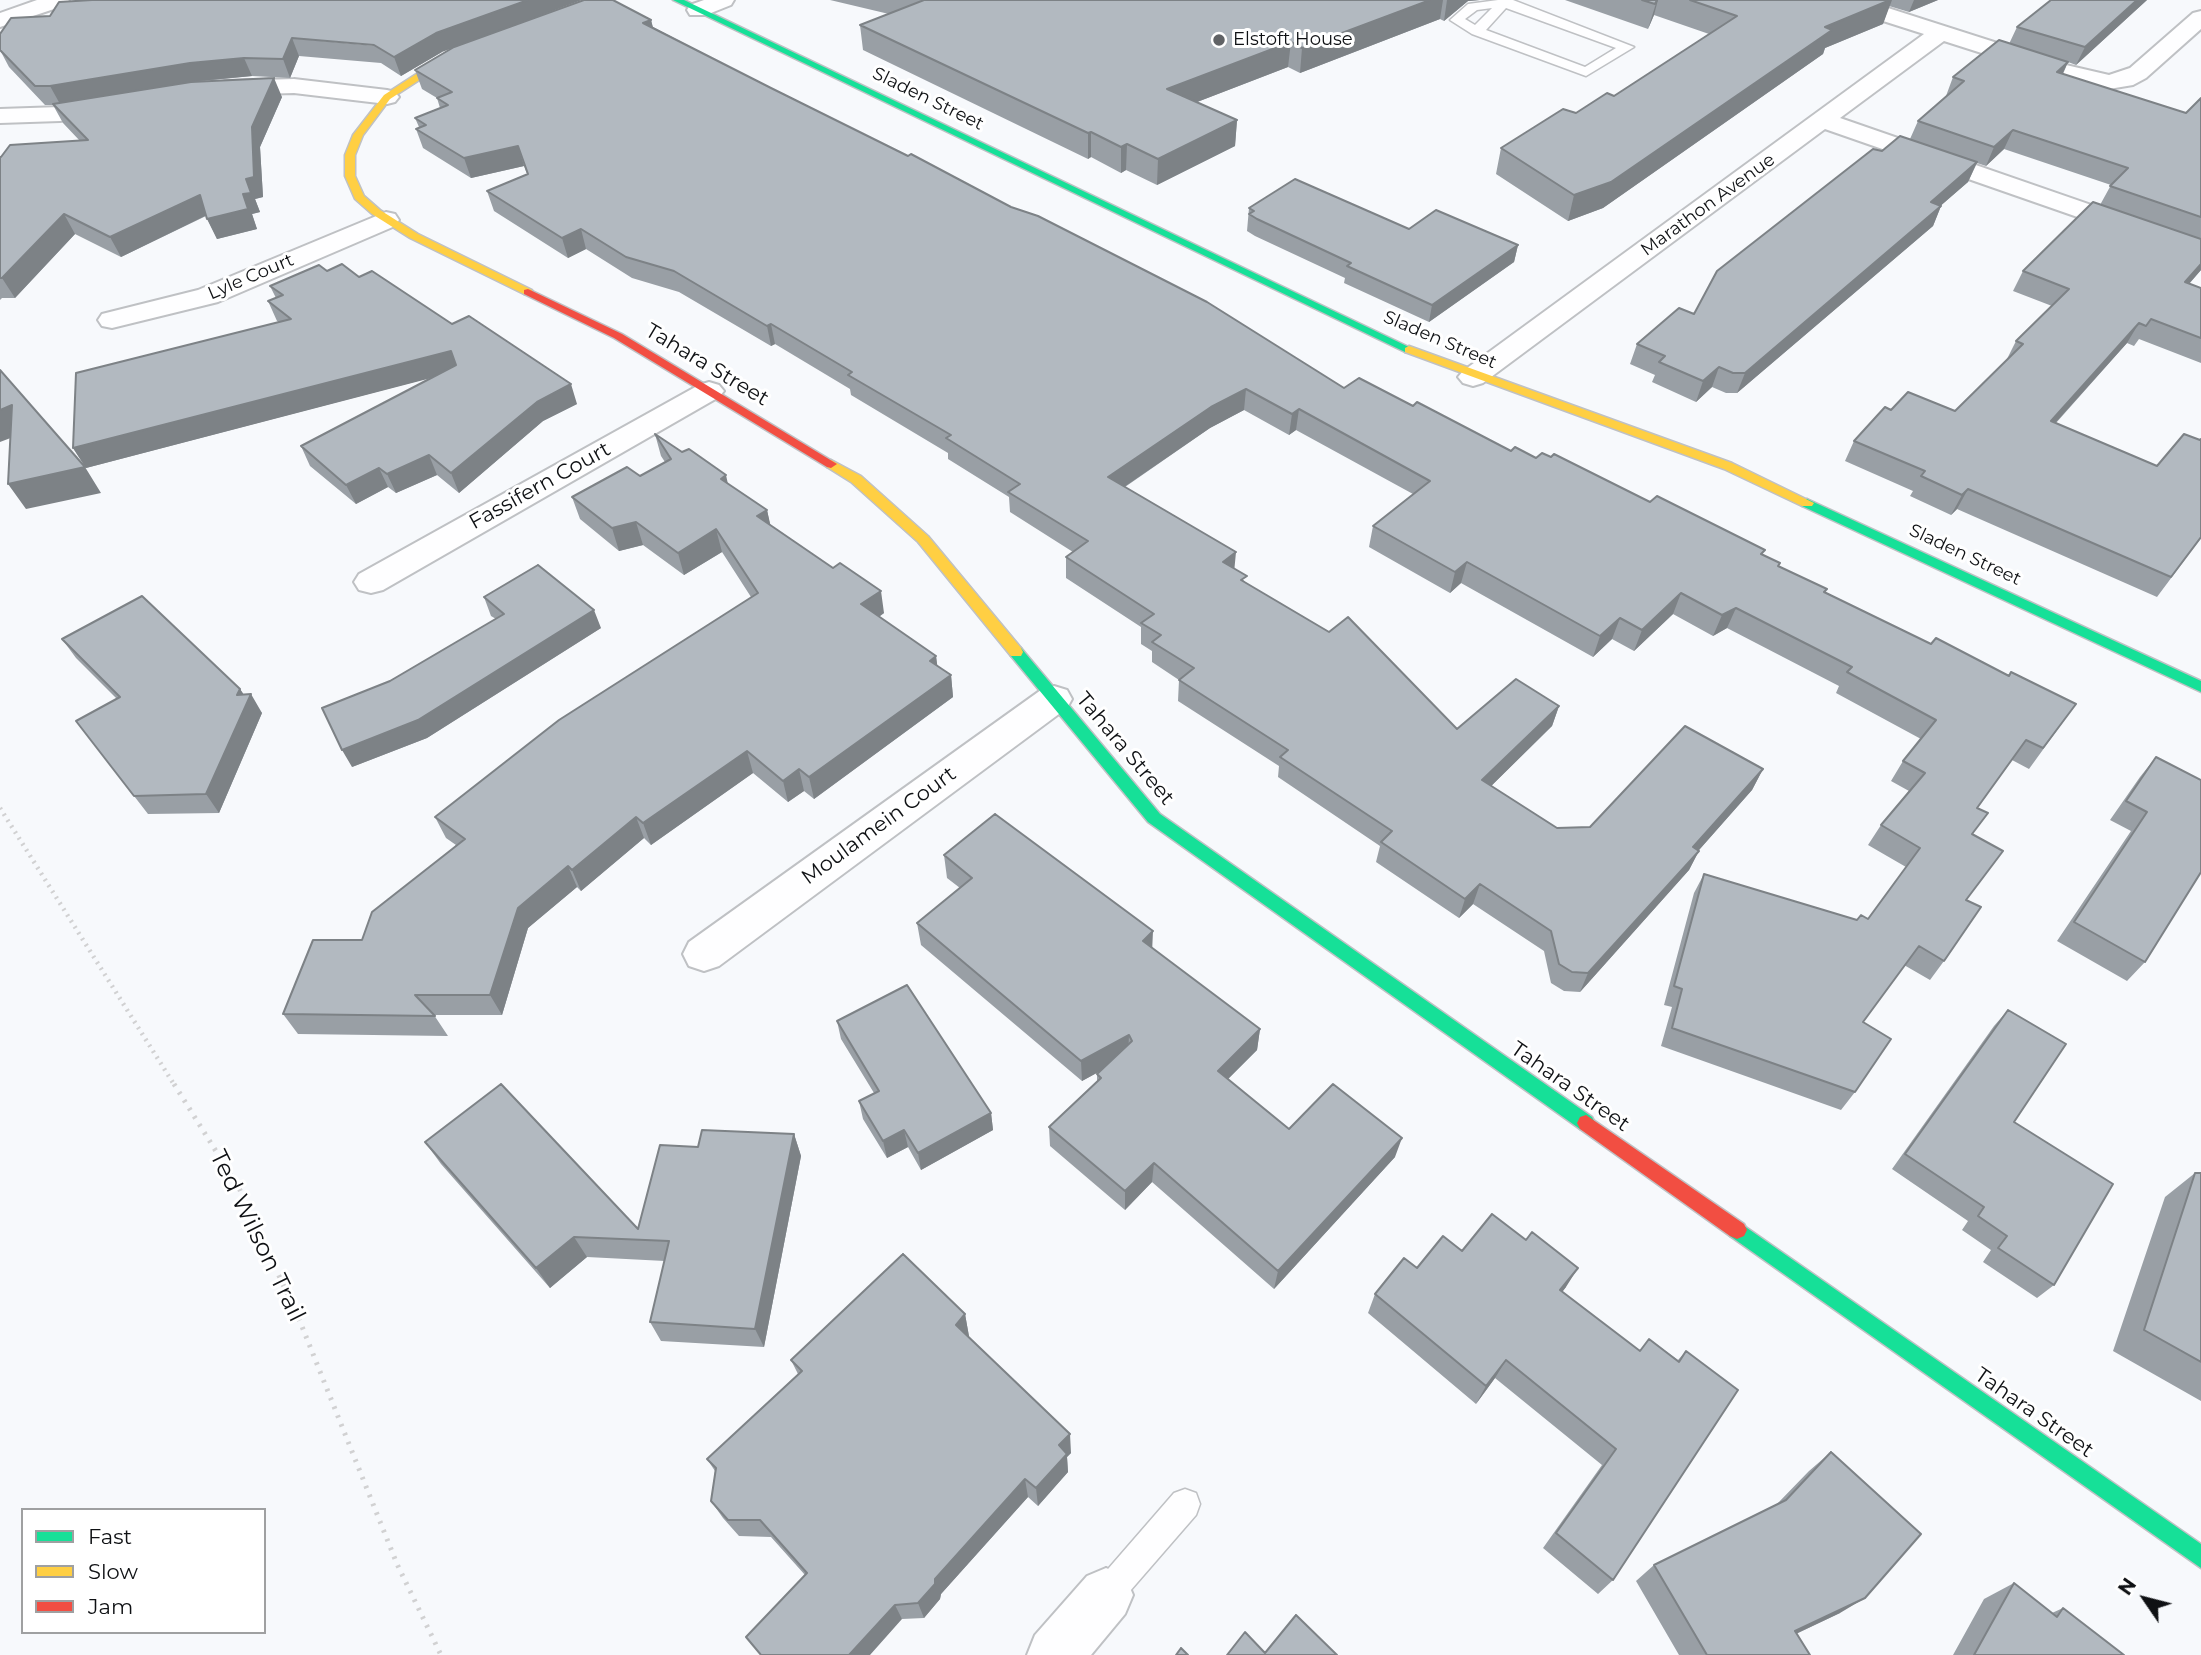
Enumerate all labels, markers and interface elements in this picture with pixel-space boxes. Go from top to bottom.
place label: Elstoft House [1233,29,1353,51]
marker: Elstoft House [1211,32,1227,48]
street label: Sladen Street [869,63,987,135]
street label: Marathon Avenue [1637,149,1779,261]
street label: Lyle Court [205,249,297,305]
street label: Sladen Street [1380,306,1500,374]
street label: Tahara Street [641,318,773,412]
street label: Fassifern Court [465,437,615,535]
street label: Sladen Street [1906,520,2024,590]
street label: Tahara Street [1071,688,1179,810]
street label: Moulamein Court [797,762,961,890]
street label: Tahara Street [1506,1037,1634,1137]
street label: Ted Wilson Trail [203,1146,311,1326]
street label: Tahara Street [1970,1363,2098,1463]
legend [21,1508,266,1634]
text: Fast [88,1524,132,1549]
text: Slow [88,1559,138,1584]
north arrow [2110,1564,2180,1634]
text: N [2114,1574,2141,1600]
text: Jam [88,1594,133,1619]

